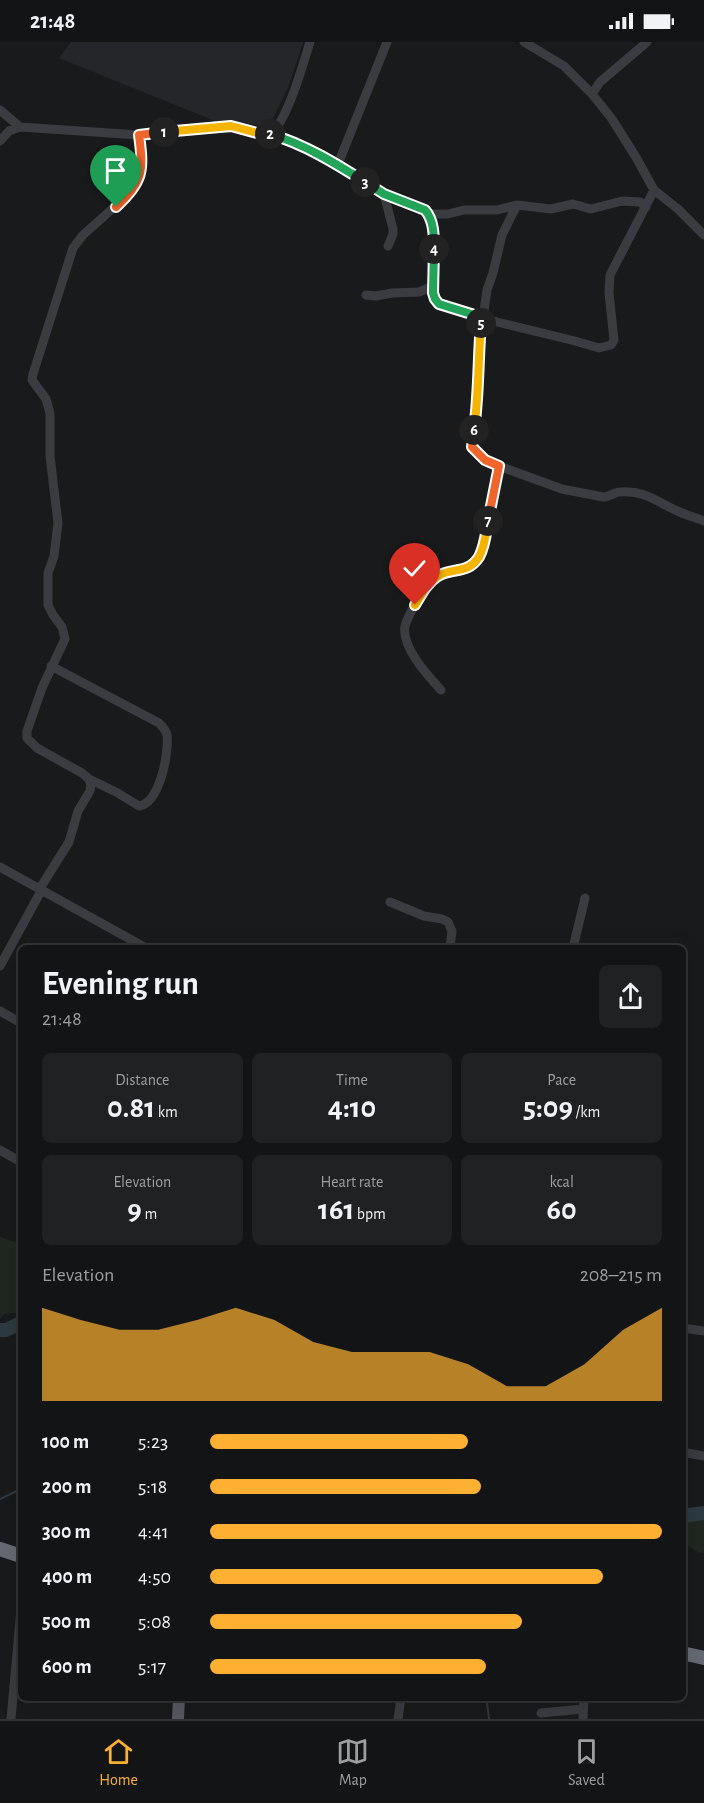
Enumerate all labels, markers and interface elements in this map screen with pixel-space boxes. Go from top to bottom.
text: 21:48 [30,10,75,32]
pin: 1 [149,117,179,147]
pin: 2 [255,119,285,149]
text: 1 [161,124,167,140]
text: 2 [266,126,274,142]
pin [90,145,141,207]
icon: arrive [99,154,132,187]
pin: 3 [350,167,380,197]
text: 3 [362,174,368,190]
pin: 4 [419,234,449,264]
text: 4 [430,241,438,257]
pin: 5 [466,308,496,338]
text: 5 [478,315,484,331]
pin: 6 [459,415,489,445]
text: 6 [470,422,478,438]
pin: 7 [473,506,503,536]
text: 7 [485,513,491,529]
pin [389,543,440,605]
icon: check [398,552,431,585]
button: share [599,965,662,1028]
text: Evening run [42,968,199,1001]
text: 21:48 [42,1009,82,1029]
text: Distance [115,1072,169,1088]
text: Time [336,1072,368,1088]
text: Pace [547,1072,576,1088]
text: 0.81 [107,1093,155,1123]
text: 4:10 [328,1093,376,1123]
text: 5:09 [523,1093,573,1123]
text: km [155,1104,178,1120]
text: /km [573,1104,600,1120]
text: Elevation [113,1174,171,1190]
text: Heart rate [321,1174,383,1190]
text: kcal [549,1174,574,1190]
text: 9 [127,1195,142,1225]
text: 161 [318,1195,354,1225]
text: 60 [547,1195,577,1225]
text: m [142,1206,157,1222]
text: bpm [354,1206,386,1222]
text: Elevation [42,1265,114,1285]
text: 208–215 m [580,1265,662,1285]
text: 100 m [42,1432,89,1452]
text: 5:23 [138,1432,168,1452]
text: 200 m [42,1477,91,1497]
text: 5:18 [138,1477,167,1497]
text: 300 m [42,1522,91,1542]
text: 4:41 [138,1522,169,1542]
text: 400 m [42,1567,92,1587]
text: 4:50 [138,1567,171,1587]
text: 500 m [42,1612,91,1632]
text: 5:08 [138,1612,171,1632]
text: 600 m [42,1657,92,1677]
text: 5:17 [138,1657,166,1677]
tab: Home [99,1735,138,1790]
tab: Map [336,1735,369,1790]
tab: Saved [568,1735,605,1790]

